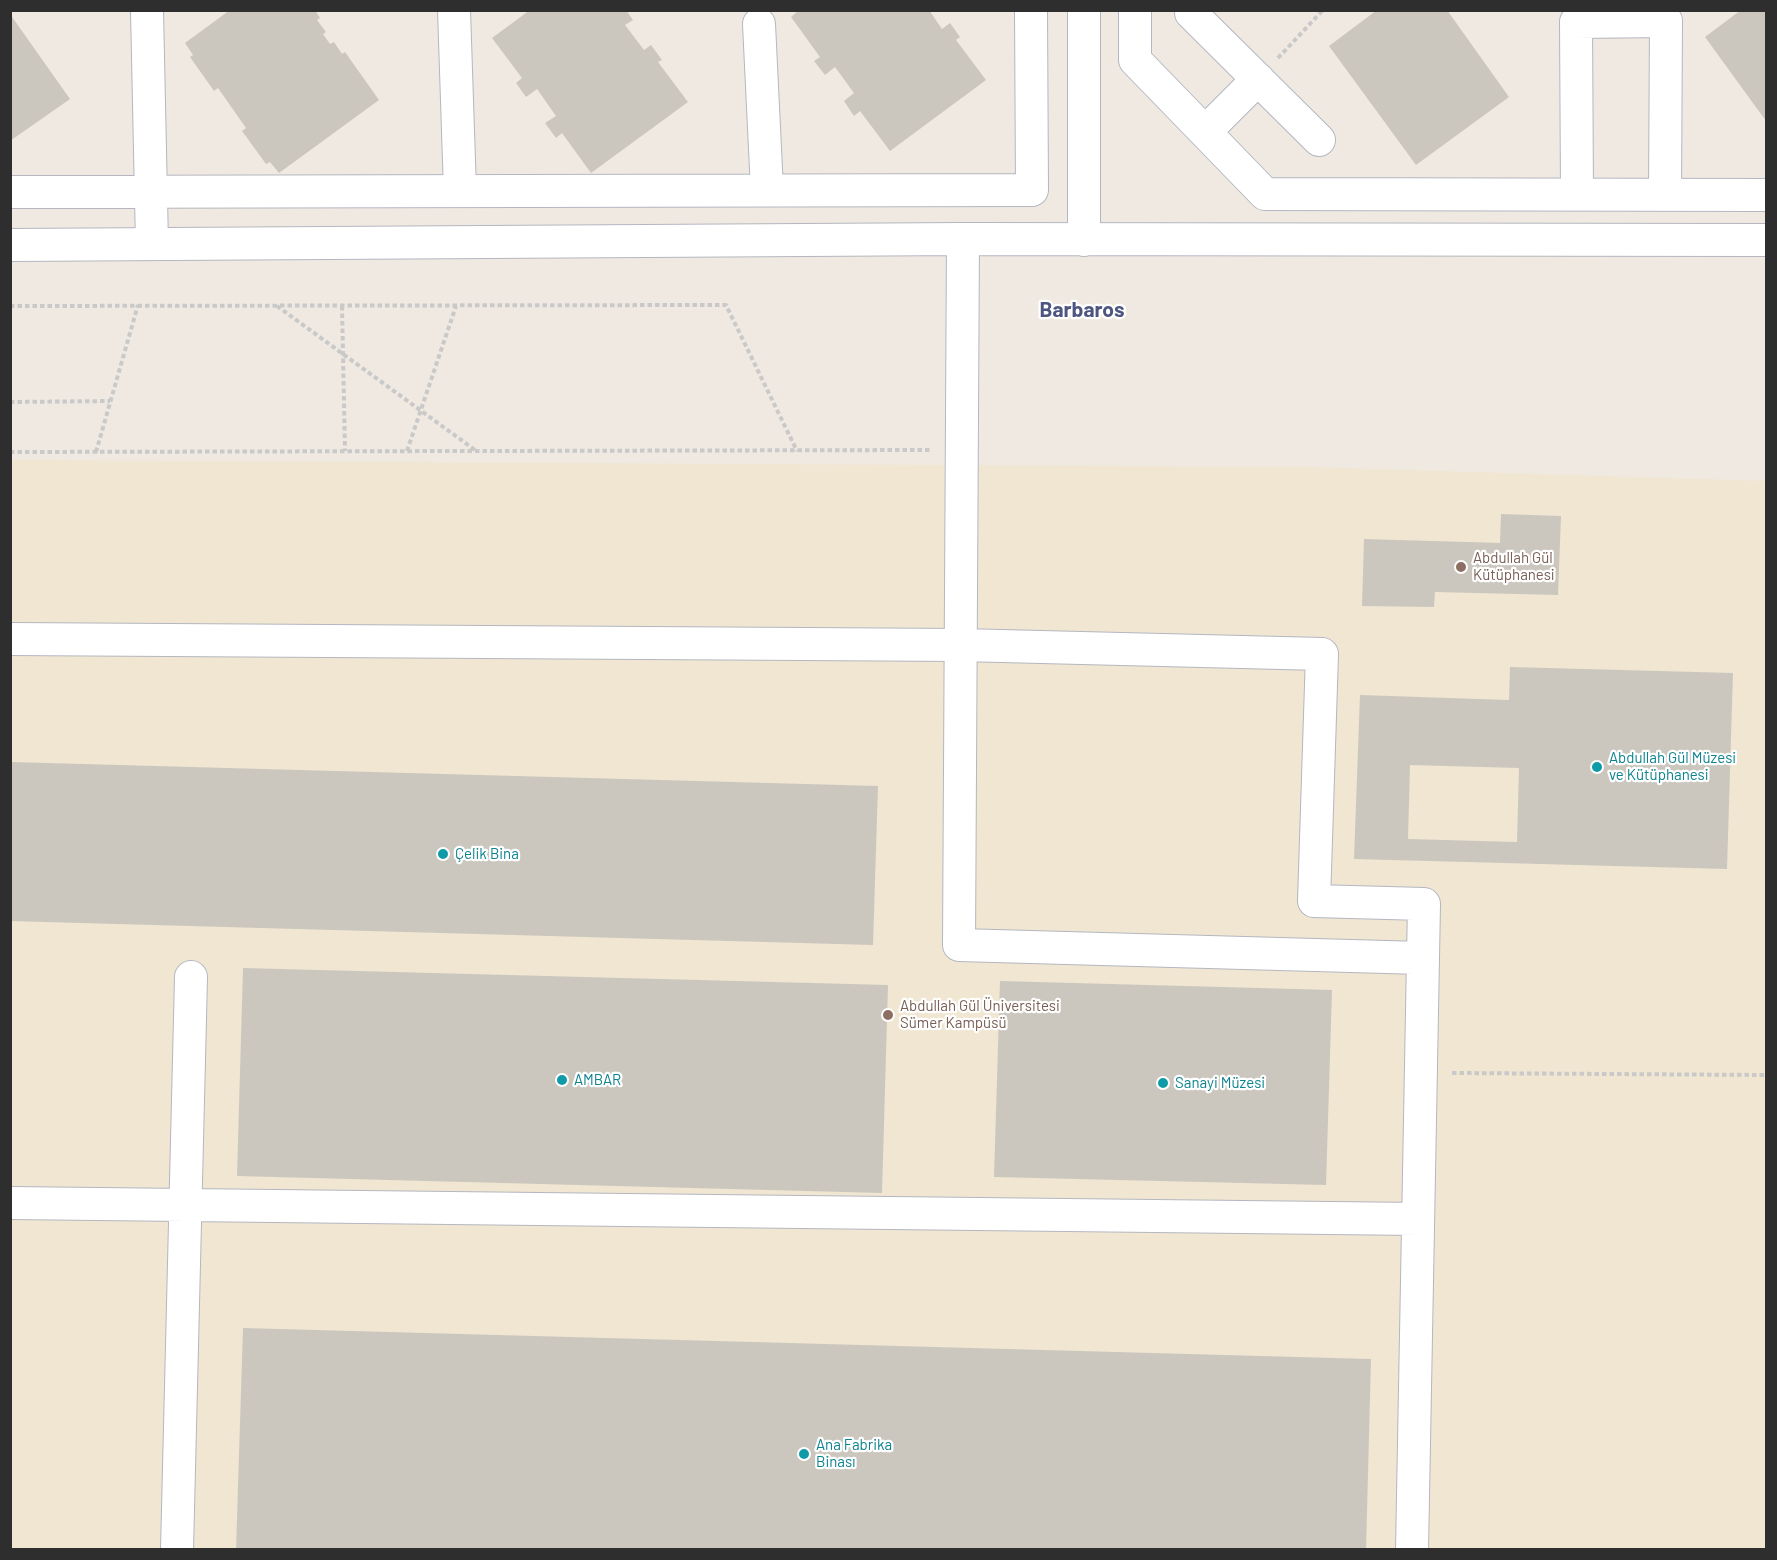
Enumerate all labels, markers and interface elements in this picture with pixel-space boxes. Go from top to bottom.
district label: Barbaros [1039,297,1125,323]
place label: Abdullah Gül Kütüphanesi [1473,549,1555,584]
marker: Abdullah Gül Kütüphanesi [1454,560,1468,574]
place label: Abdullah Gül Müzesi ve Kütüphanesi [1609,749,1736,784]
marker: Abdullah Gül Müzesi ve Kütüphanesi [1590,760,1604,774]
place label: Çelik Bina [455,845,519,863]
marker: Çelik Bina [436,847,450,861]
place label: Abdullah Gül Üniversitesi Sümer Kampüsü [900,997,1060,1032]
marker: Abdullah Gül Üniversitesi Sümer Kampüsü [881,1008,895,1022]
place label: AMBAR [574,1071,621,1089]
marker: AMBAR [555,1073,569,1087]
place label: Sanayi Müzesi [1175,1074,1265,1092]
marker: Sanayi Müzesi [1156,1076,1170,1090]
place label: Ana Fabrika Binası [816,1436,892,1471]
marker: Ana Fabrika Binası [797,1447,811,1461]

